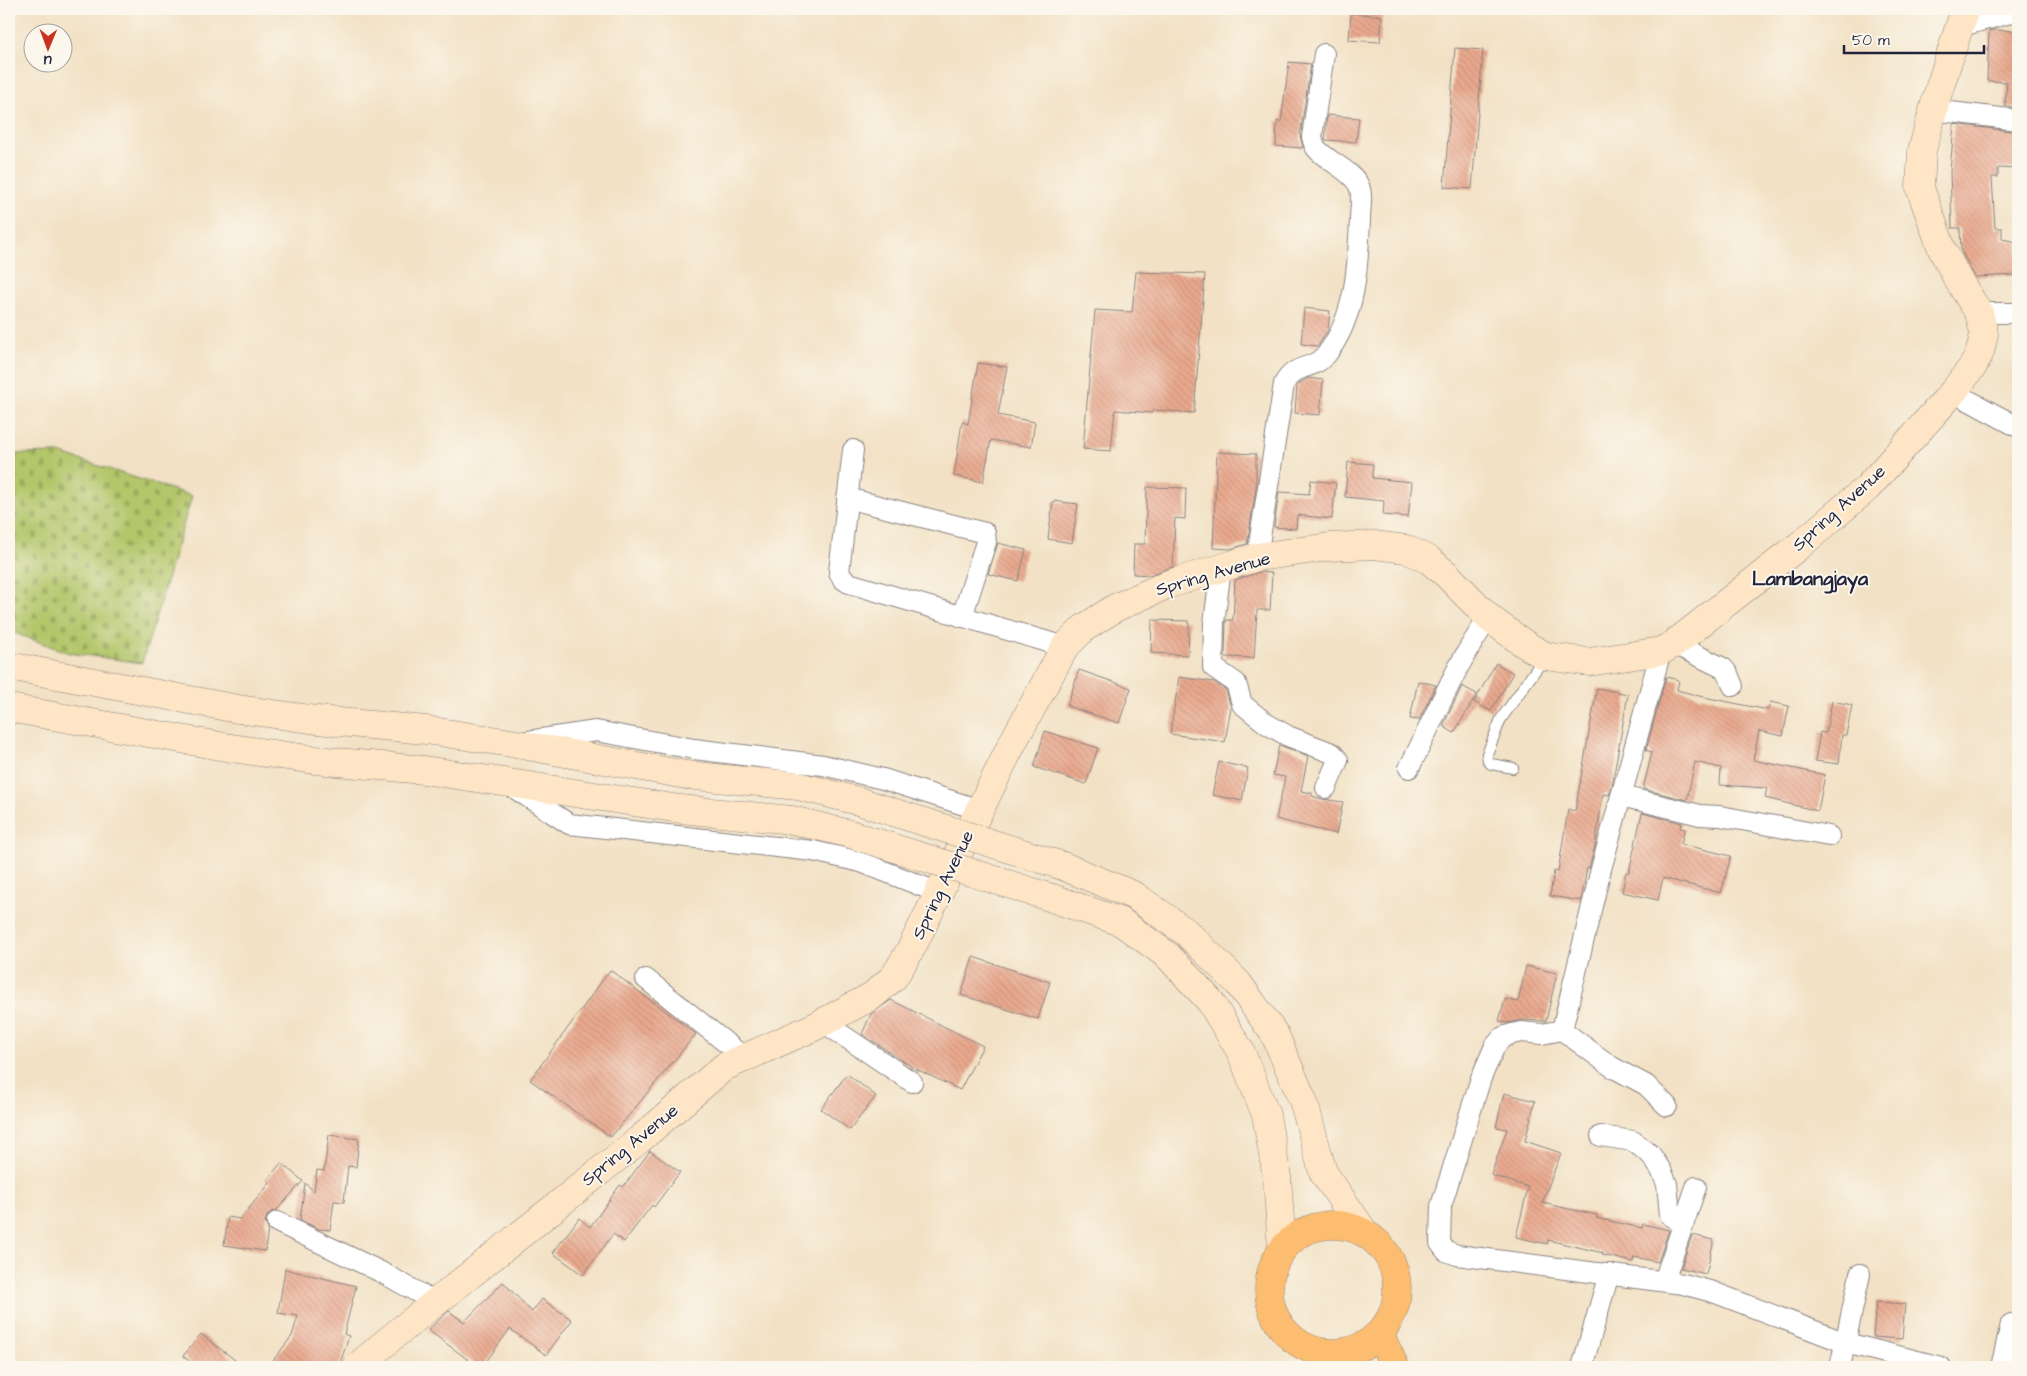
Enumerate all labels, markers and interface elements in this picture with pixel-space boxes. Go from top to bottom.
north arrow [22,22,72,72]
scale bar [1844,22,1984,54]
text: 50 m [1852,30,1890,51]
text: U [44,50,52,70]
street label: Spring Avenue [1787,459,1892,558]
street label: Spring Avenue [1153,546,1274,603]
district label: Lambangjaya [1752,565,1869,594]
street label: Spring Avenue [906,826,981,944]
street label: Spring Avenue [576,1098,685,1193]

